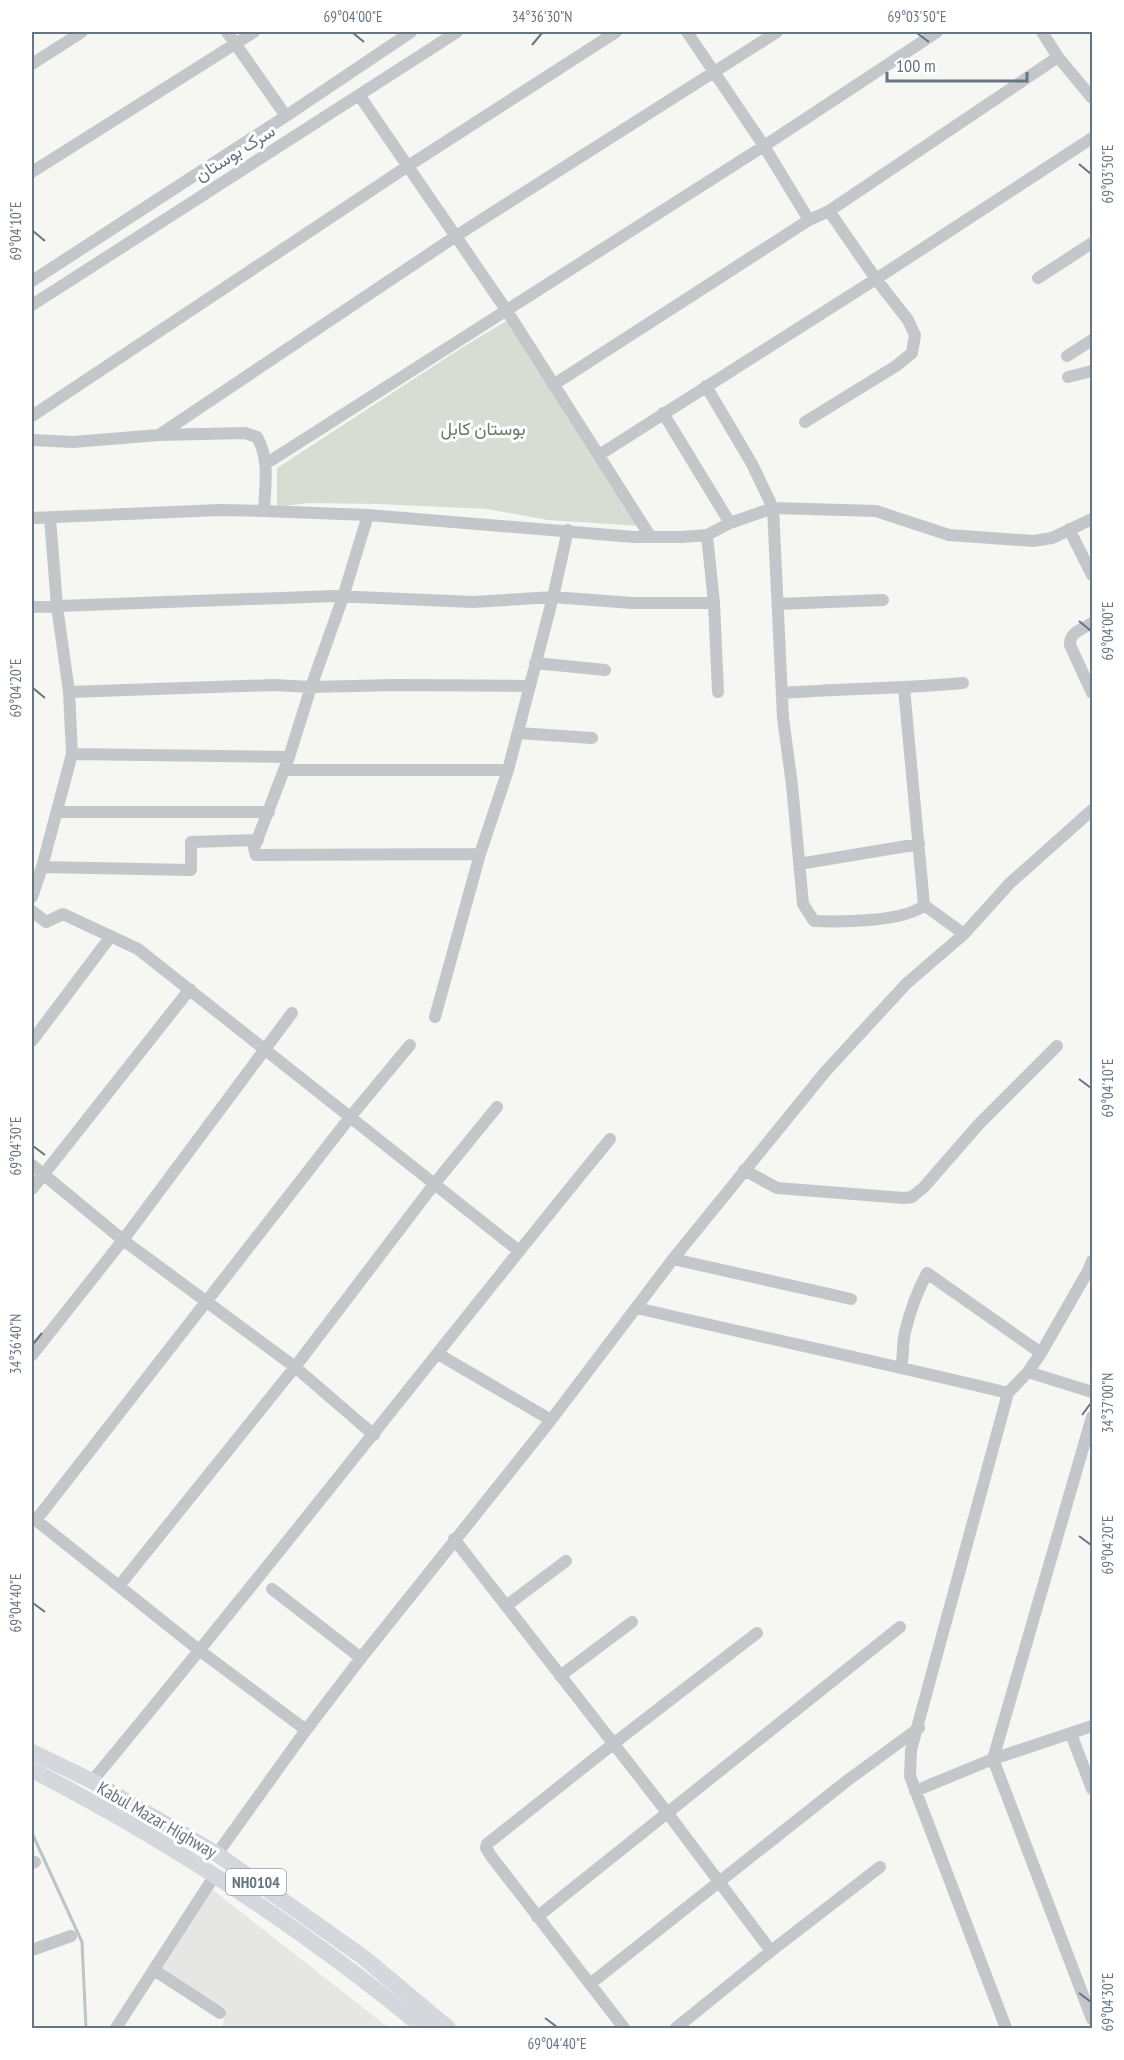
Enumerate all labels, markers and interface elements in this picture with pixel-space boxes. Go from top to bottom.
text: 69°04'00"E [323,7,383,26]
text: 34°36'30"N [512,7,572,26]
text: 69°03'50"E [887,7,947,26]
scale bar [887,45,1026,83]
text: 100 m [896,54,936,77]
street label: سرک بوستان [190,119,279,186]
text: 69°03'50"E [1098,144,1117,204]
text: 69°04'10"E [6,201,25,261]
park label: بوستان کابل [440,417,526,440]
text: 69°04'00"E [1098,601,1117,661]
text: 69°04'20"E [6,658,25,718]
text: 69°04'10"E [1098,1058,1117,1118]
text: 69°04'30"E [6,1116,25,1176]
text: 34°36'40"N [6,1314,25,1374]
text: 34°37'00"N [1098,1373,1117,1433]
text: 69°04'20"E [1098,1515,1117,1575]
text: 69°04'40"E [6,1573,25,1633]
street label: Kabul Mazar Highway [93,1776,221,1863]
road number: NH0104 [226,1869,286,1895]
text: 69°04'30"E [1098,1972,1117,2032]
text: 69°04'40"E [527,2034,587,2053]

